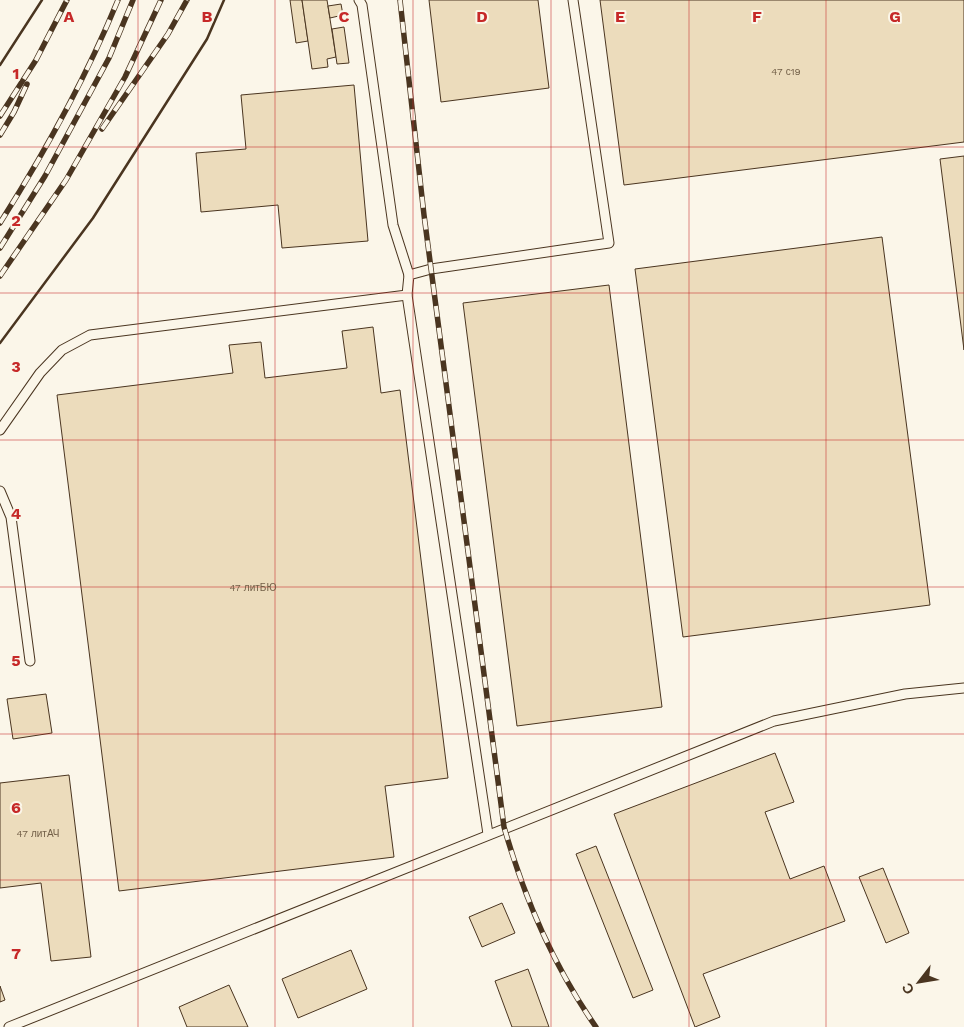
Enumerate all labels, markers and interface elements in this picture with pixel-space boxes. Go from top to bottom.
text: A [64,7,75,26]
text: B [202,7,213,26]
text: C [339,7,350,26]
text: D [476,7,488,26]
text: E [615,7,625,26]
text: F [752,7,762,26]
text: G [889,7,901,26]
text: 1 [13,64,19,83]
house number: 47 с19 [771,66,801,77]
text: 2 [11,211,21,230]
text: 3 [11,357,21,376]
text: 4 [11,504,21,523]
house number: 47 литБЮ [230,582,277,593]
text: 5 [11,651,21,670]
text: 6 [11,798,21,817]
house number: 47 литАЧ [17,828,59,839]
text: 7 [11,944,21,963]
north arrow [894,957,944,1007]
text: С [898,980,917,997]

